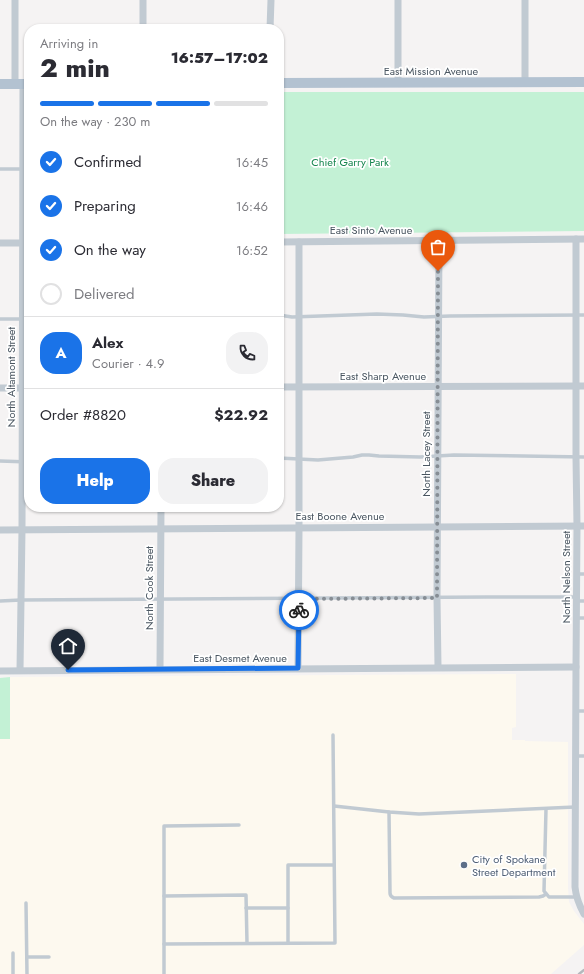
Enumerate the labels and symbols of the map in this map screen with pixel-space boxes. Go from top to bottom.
street label: East Mission Avenue [384,63,479,79]
park label: Chief Garry Park [311,154,389,170]
street label: East Sinto Avenue [330,222,413,238]
pin [421,230,455,271]
street label: North Altamont Street [3,327,19,427]
street label: East Sharp Avenue [340,368,427,384]
street label: North Lacey Street [418,411,434,497]
street label: East Boone Avenue [296,508,385,524]
street label: North Nelson Street [558,530,574,623]
street label: North Cook Street [141,546,157,630]
courier [279,590,319,630]
pin [51,629,85,670]
street label: East Desmet Avenue [193,650,287,666]
place label: City of Spokane Street Department [472,851,556,880]
marker: City of Spokane Street Department [459,860,469,870]

